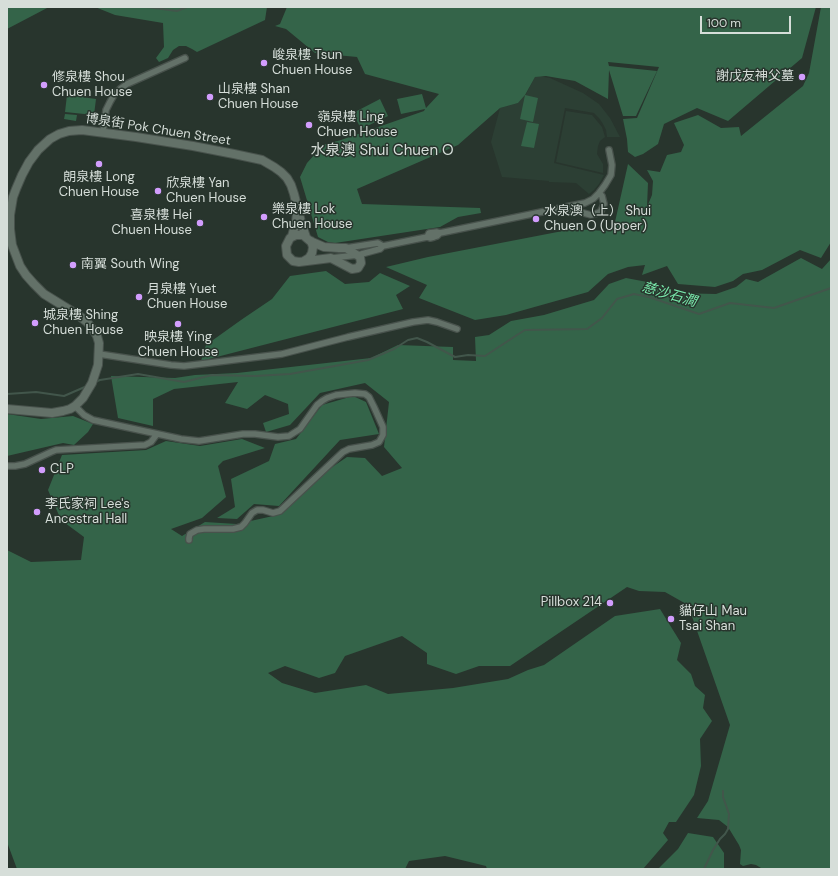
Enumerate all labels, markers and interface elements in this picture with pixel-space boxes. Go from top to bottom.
scale bar [702,8,793,34]
text: 100 m [707,15,741,31]
place label: 峻泉樓 Tsun Chuen House [272,48,352,79]
marker: 峻泉樓 Tsun Chuen House [259,58,269,68]
place label: 謝戊友神父墓 [716,69,794,85]
place label: 修泉樓 Shou Chuen House [52,70,132,101]
marker: 謝戊友神父墓 [797,72,807,82]
marker: 修泉樓 Shou Chuen House [39,80,49,90]
place label: 山泉樓 Shan Chuen House [218,82,298,113]
marker: 山泉樓 Shan Chuen House [205,92,215,102]
place label: 嶺泉樓 Ling Chuen House [317,110,397,141]
street label: 博泉街 Pok Chuen Street [84,111,232,149]
marker: 嶺泉樓 Ling Chuen House [304,120,314,130]
district label: 水泉澳 Shui Chuen O [310,142,454,160]
marker: 朗泉樓 Long Chuen House [94,159,104,169]
place label: 朗泉樓 Long Chuen House [59,170,139,201]
place label: 欣泉樓 Yan Chuen House [166,176,246,207]
marker: 欣泉樓 Yan Chuen House [153,186,163,196]
place label: 樂泉樓 Lok Chuen House [272,202,352,233]
place label: 水泉澳（上） Shui Chuen O (Upper) [544,204,651,235]
place label: 喜泉樓 Hei Chuen House [112,208,192,239]
marker: 樂泉樓 Lok Chuen House [259,212,269,222]
marker: 水泉澳（上） Shui Chuen O (Upper) [531,214,541,224]
marker: 喜泉樓 Hei Chuen House [195,218,205,228]
place label: 南翼 South Wing [81,257,180,273]
marker: 南翼 South Wing [68,260,78,270]
water label: 慈沙石澗 [640,279,698,311]
place label: 月泉樓 Yuet Chuen House [147,282,227,313]
marker: 月泉樓 Yuet Chuen House [134,292,144,302]
place label: 城泉樓 Shing Chuen House [43,308,123,339]
marker: 城泉樓 Shing Chuen House [30,318,40,328]
marker: 映泉樓 Ying Chuen House [173,319,183,329]
place label: 映泉樓 Ying Chuen House [138,330,218,361]
place label: CLP [50,462,74,478]
marker: CLP [37,465,47,475]
place label: 李氏家祠 Lee's Ancestral Hall [45,497,130,528]
marker: 李氏家祠 Lee's Ancestral Hall [32,507,42,517]
place label: Pillbox 214 [541,595,602,611]
marker: Pillbox 214 [605,598,615,608]
place label: 貓仔山 Mau Tsai Shan [679,604,747,635]
marker: 貓仔山 Mau Tsai Shan [666,614,676,624]

